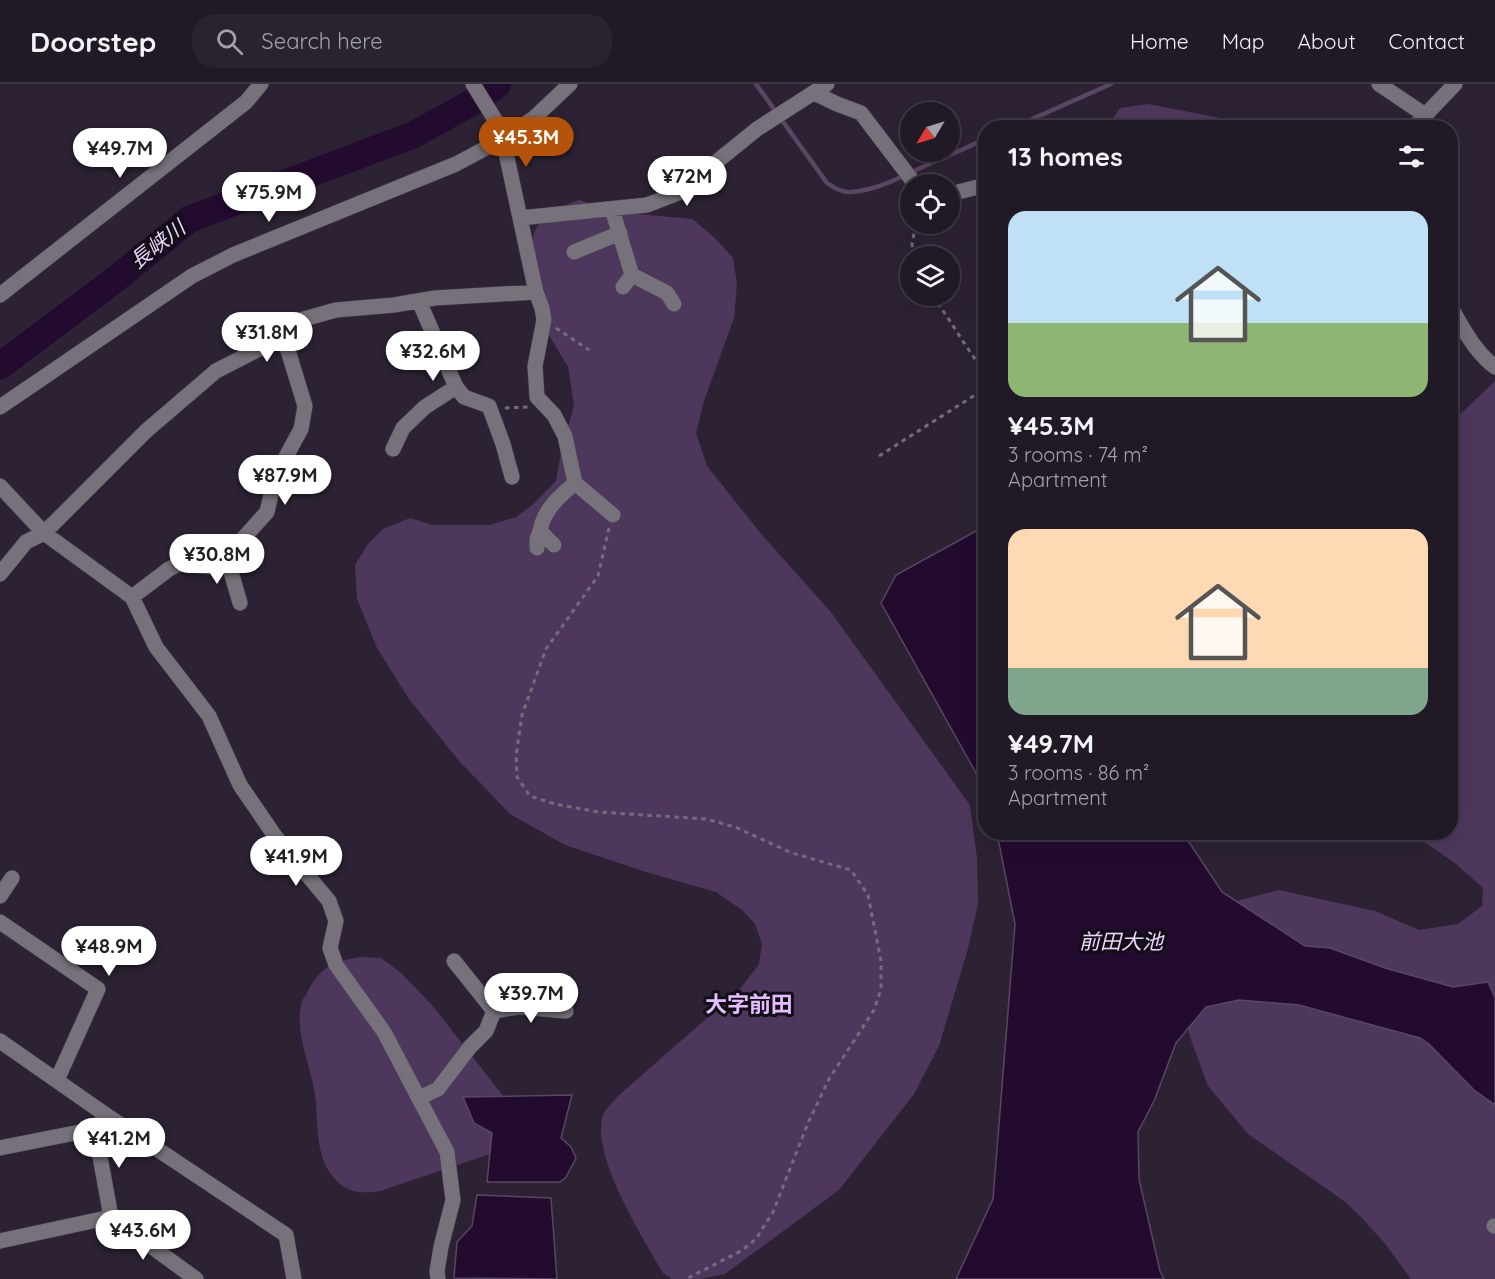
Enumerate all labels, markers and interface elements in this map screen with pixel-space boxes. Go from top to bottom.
search box [192,14,612,68]
text: Doorstep [30,24,156,59]
icon: search [213,25,246,58]
text: Search here [261,27,383,55]
text: Home [1130,28,1189,54]
text: Map [1222,28,1265,54]
text: About [1298,28,1356,54]
text: Contact [1389,28,1465,54]
north arrow [900,102,960,162]
map controls [900,102,960,306]
pin: ¥45.3M [477,117,575,168]
text: ¥45.3M [493,124,559,149]
pin: ¥49.7M [71,128,169,179]
text: ¥49.7M [87,135,153,160]
text: 13 homes [1008,140,1123,173]
icon: filters [1395,140,1428,173]
pin: ¥72M [651,156,723,207]
text: ¥72M [662,163,712,188]
pin: ¥75.9M [220,172,318,223]
button: locate [900,174,960,234]
text: ¥75.9M [236,179,302,204]
water label: 長峡川 [124,213,191,274]
button: layers [900,246,960,306]
icon: home [1164,250,1272,358]
pin: ¥31.8M [218,312,316,363]
text: ¥31.8M [236,319,298,344]
pin: ¥32.6M [384,331,482,382]
text: ¥32.6M [400,338,466,363]
text: ¥45.3M [1008,409,1094,442]
text: 3 rooms · 74 m² [1008,442,1148,467]
pin: ¥87.9M [236,455,334,506]
text: ¥87.9M [252,462,318,487]
text: Apartment [1008,467,1108,492]
pin: ¥30.8M [168,534,266,585]
text: ¥30.8M [183,541,251,566]
icon: home [1164,568,1272,676]
text: ¥49.7M [1008,727,1094,760]
text: 3 rooms · 86 m² [1008,760,1149,785]
text: Apartment [1008,785,1108,810]
pin: ¥41.9M [247,836,345,887]
text: ¥41.9M [264,843,328,868]
pin: ¥48.9M [60,926,158,977]
water label: 前田大池 [1079,928,1165,954]
text: ¥48.9M [75,933,143,958]
pin: ¥39.7M [482,973,580,1024]
text: ¥39.7M [498,980,564,1005]
district label: 大字前田 [705,990,793,1018]
pin: ¥41.2M [70,1118,168,1169]
text: ¥41.2M [87,1125,151,1150]
pin: ¥43.6M [94,1210,192,1261]
text: ¥43.6M [110,1217,176,1242]

